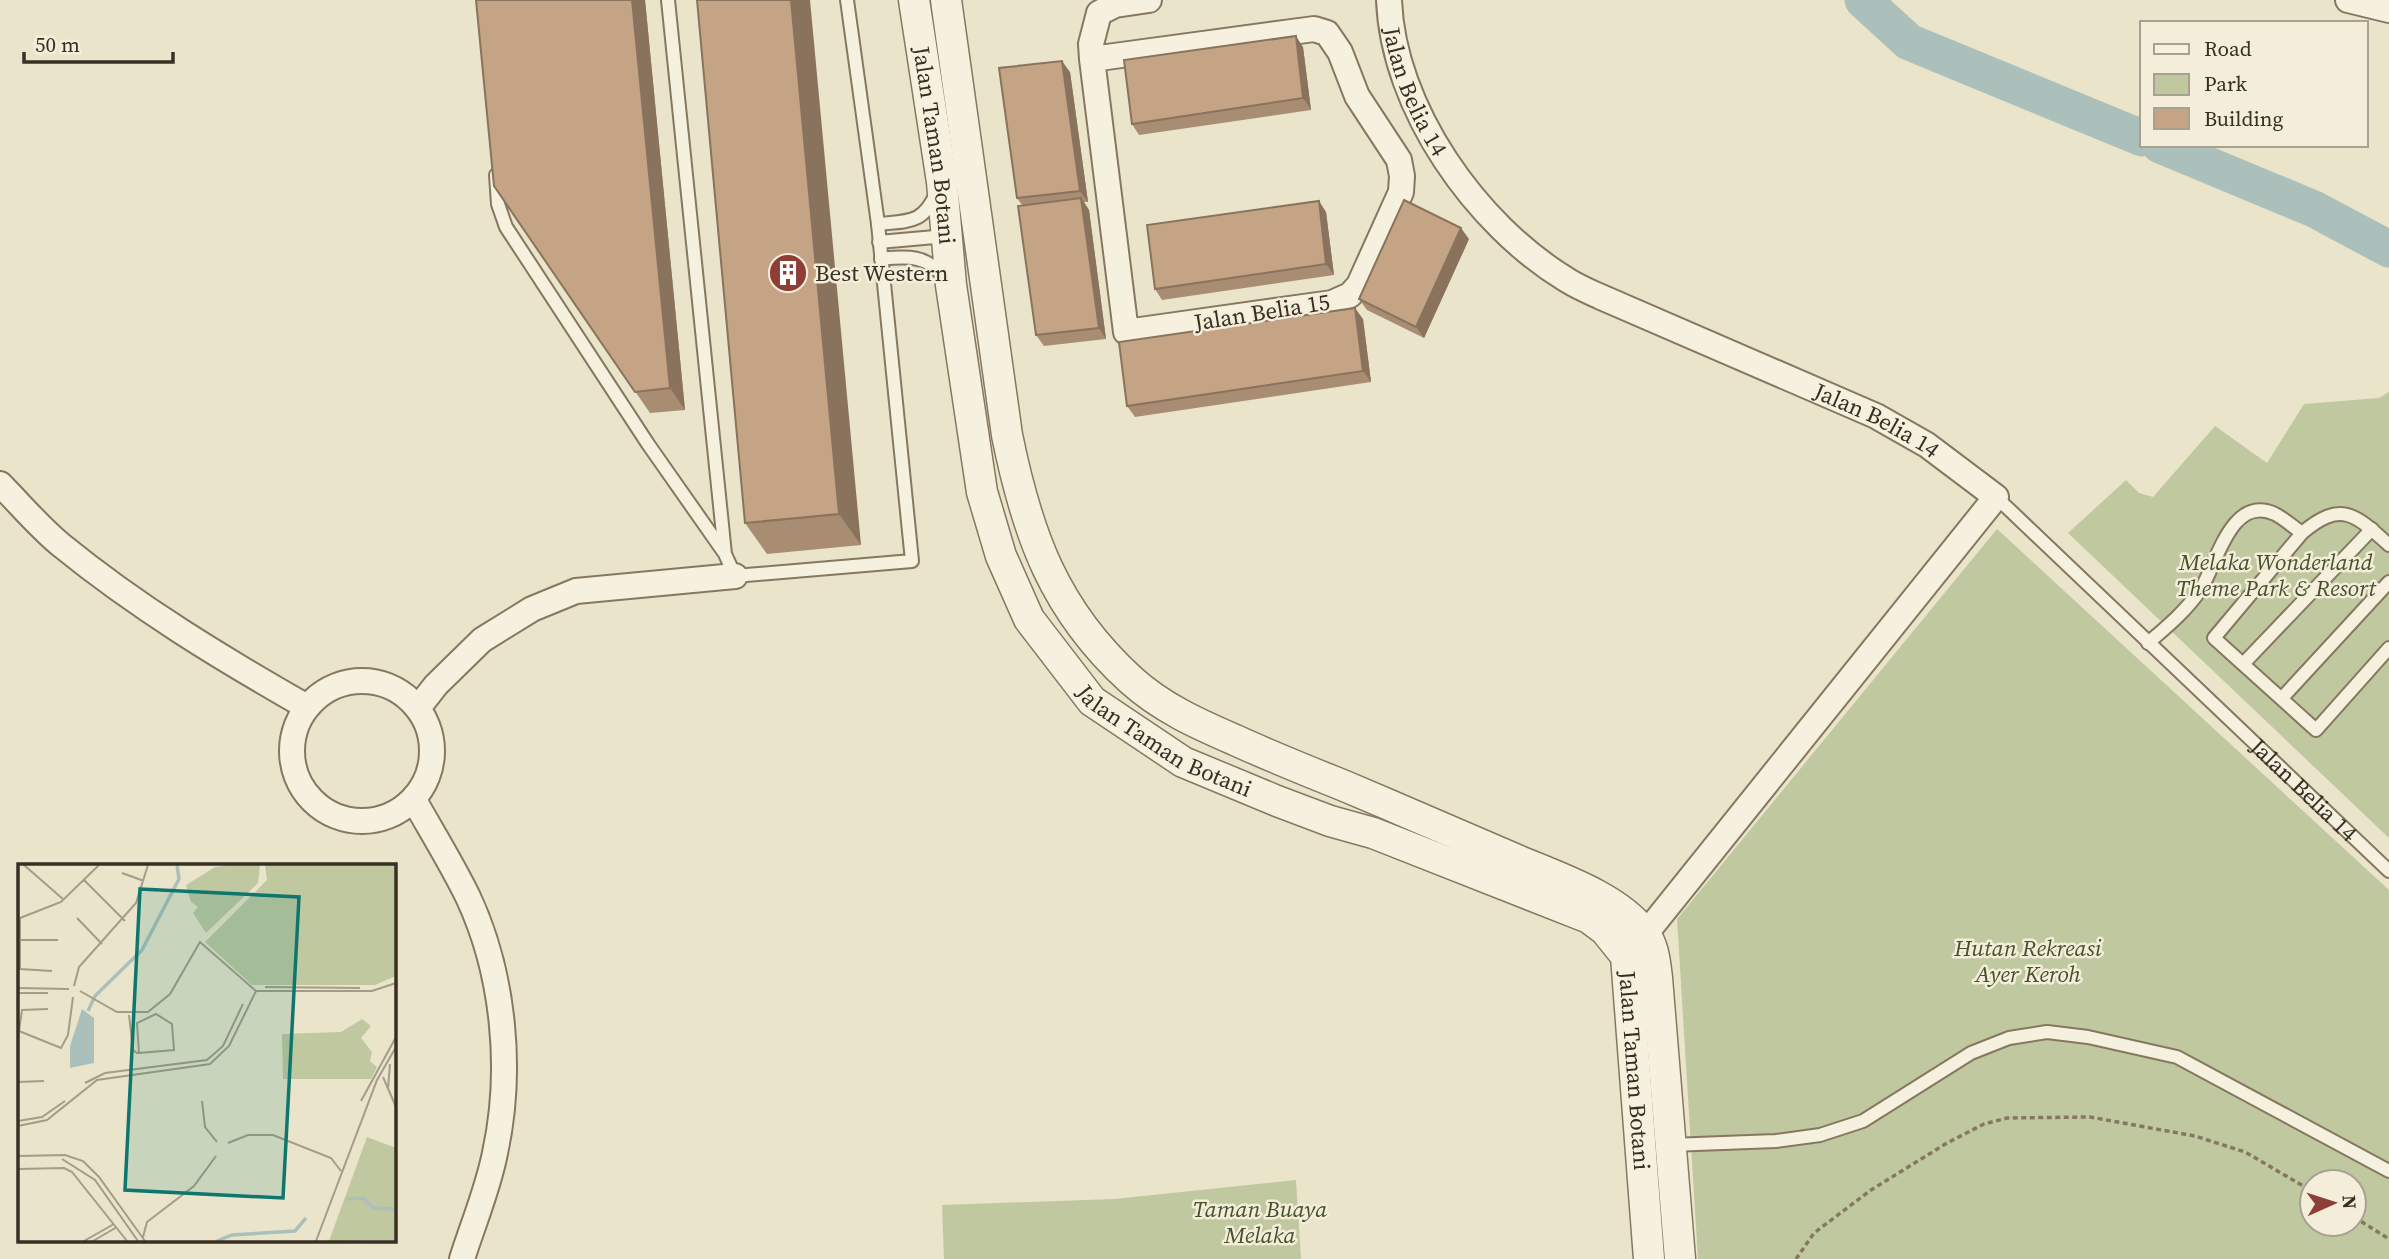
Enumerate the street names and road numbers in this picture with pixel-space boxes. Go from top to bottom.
street label: Jalan Belia 14 [1376,24,1455,163]
street label: Jalan Taman Botani [905,43,963,246]
street label: Jalan Belia 15 [1191,285,1332,339]
street label: Jalan Belia 14 [1808,375,1947,466]
street label: Jalan Taman Botani [1068,677,1257,805]
street label: Jalan Belia 14 [2242,730,2365,849]
street label: Jalan Taman Botani [1611,969,1658,1172]

